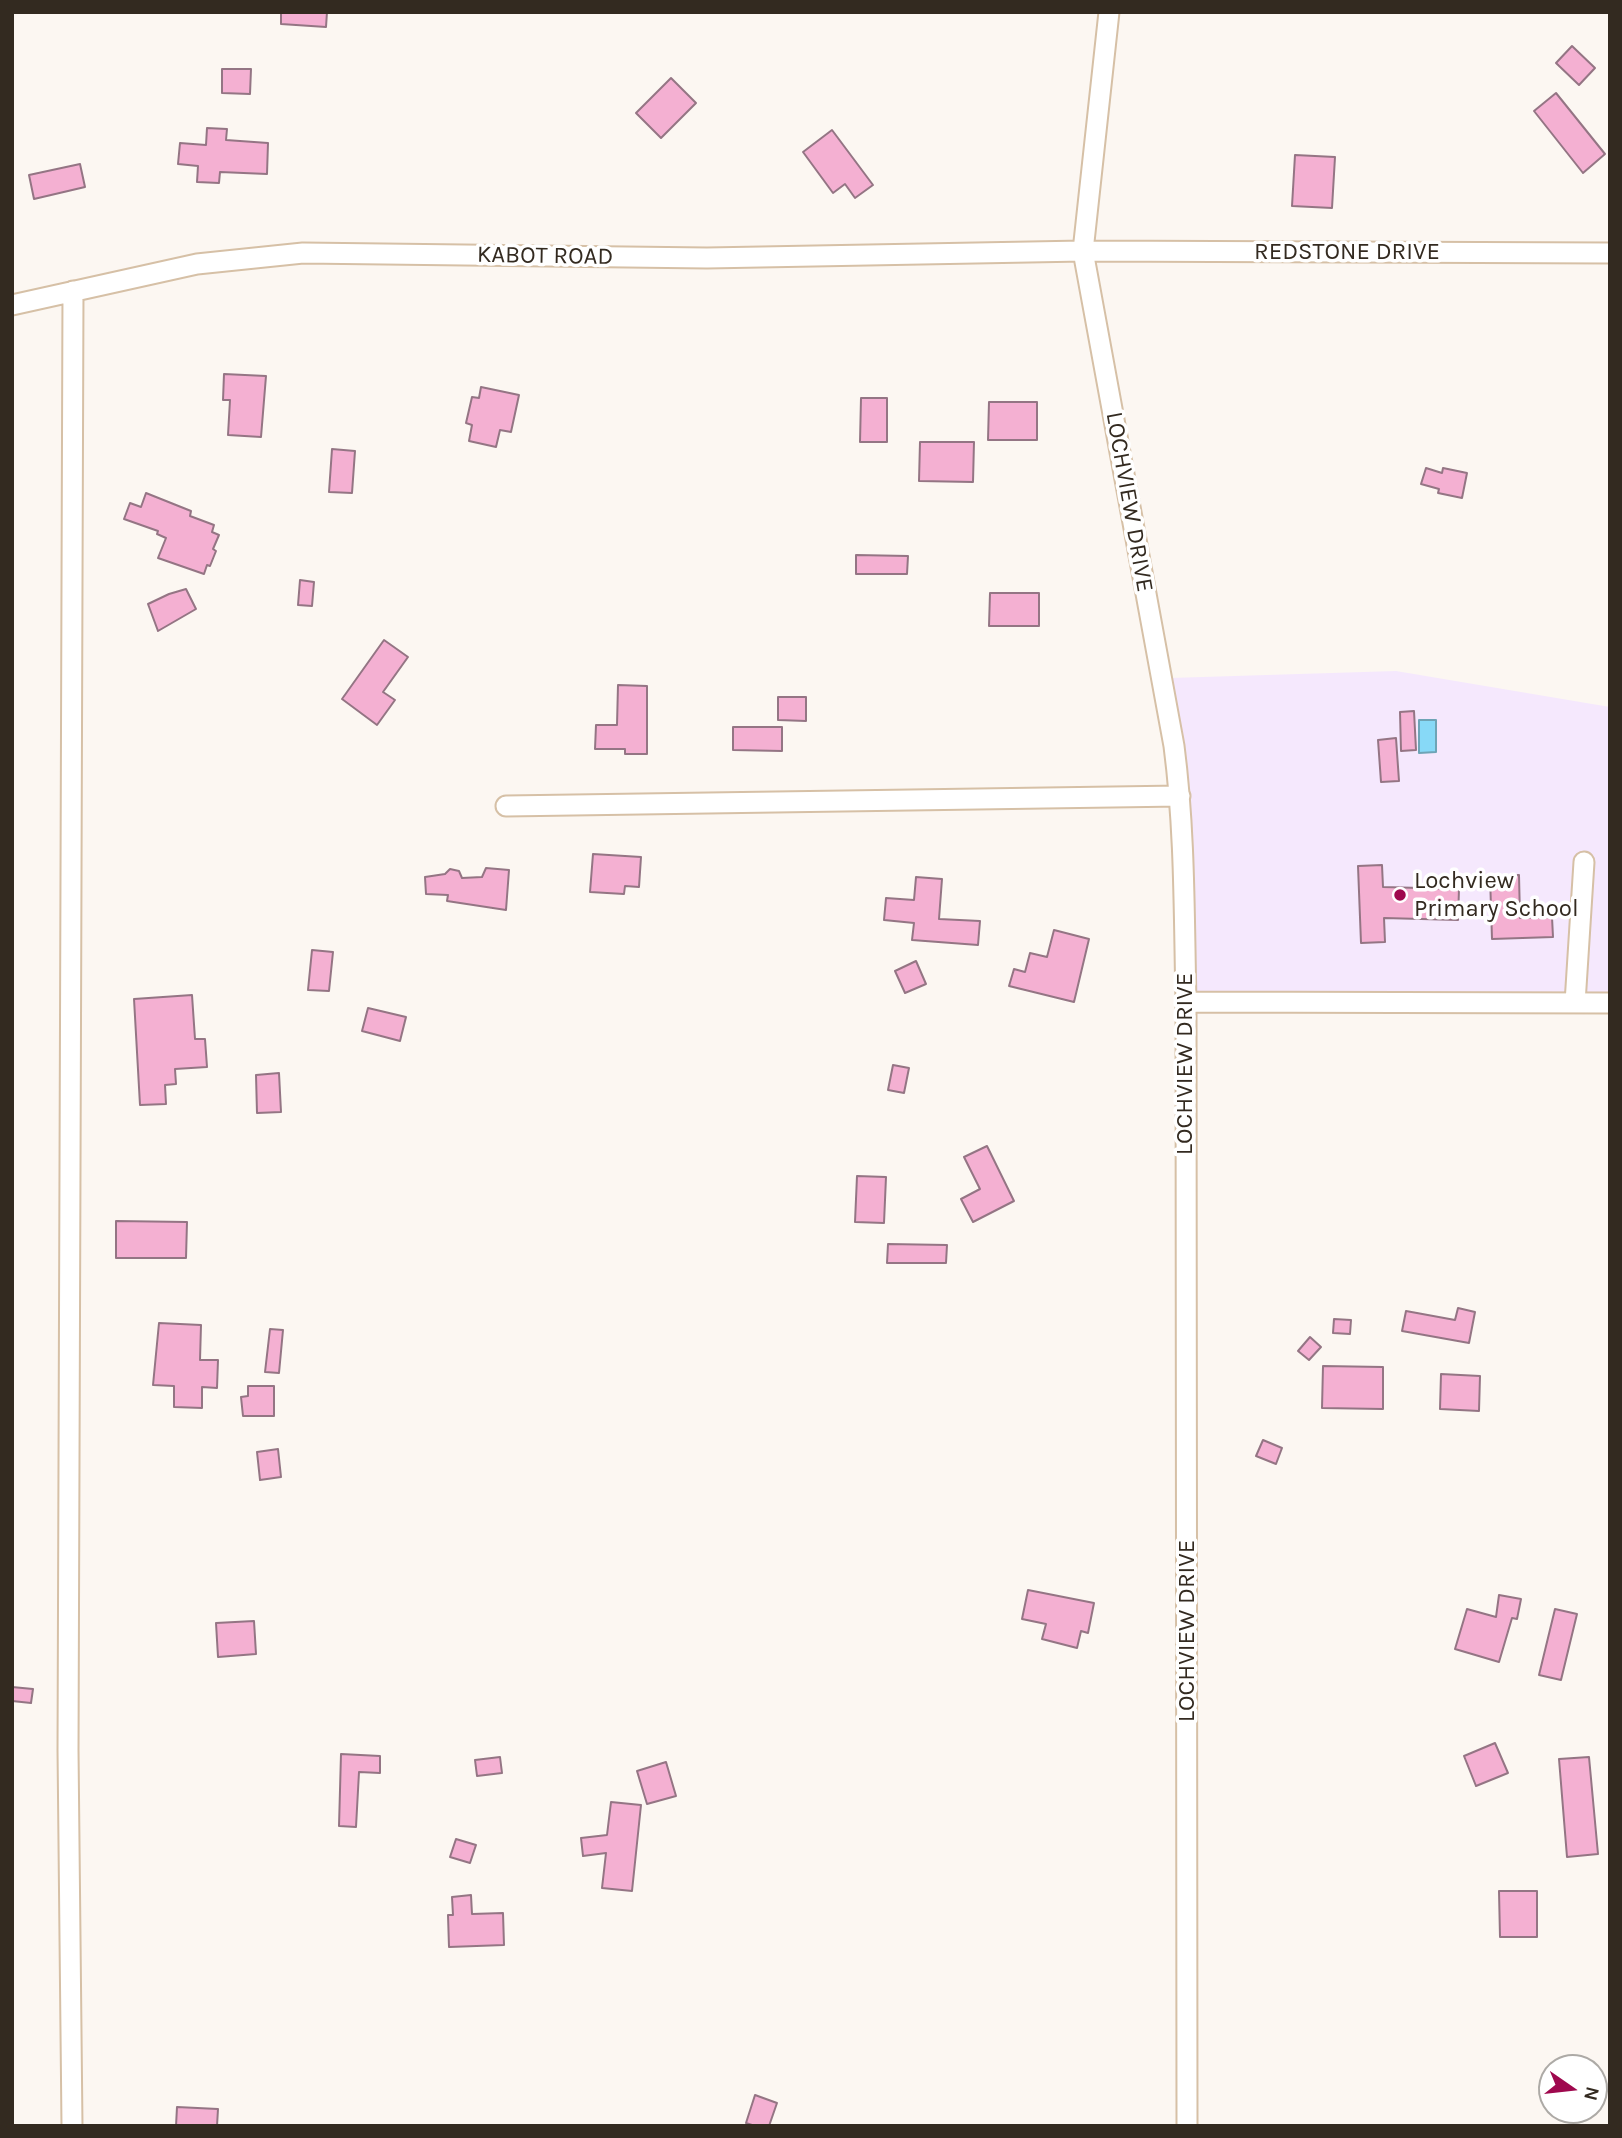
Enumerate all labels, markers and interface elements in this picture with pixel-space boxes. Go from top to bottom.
street label: REDSTONE DRIVE [1254,238,1440,266]
street label: KABOT ROAD [477,240,613,272]
street label: LOCHVIEW DRIVE [1099,410,1159,594]
place label: Lochview Primary School [1414,867,1579,923]
marker: Lochview Primary School [1392,887,1408,903]
street label: LOCHVIEW DRIVE [1171,973,1199,1155]
street label: LOCHVIEW DRIVE [1173,1540,1201,1722]
north arrow [1538,2054,1608,2124]
text: N [1579,2084,1604,2103]

